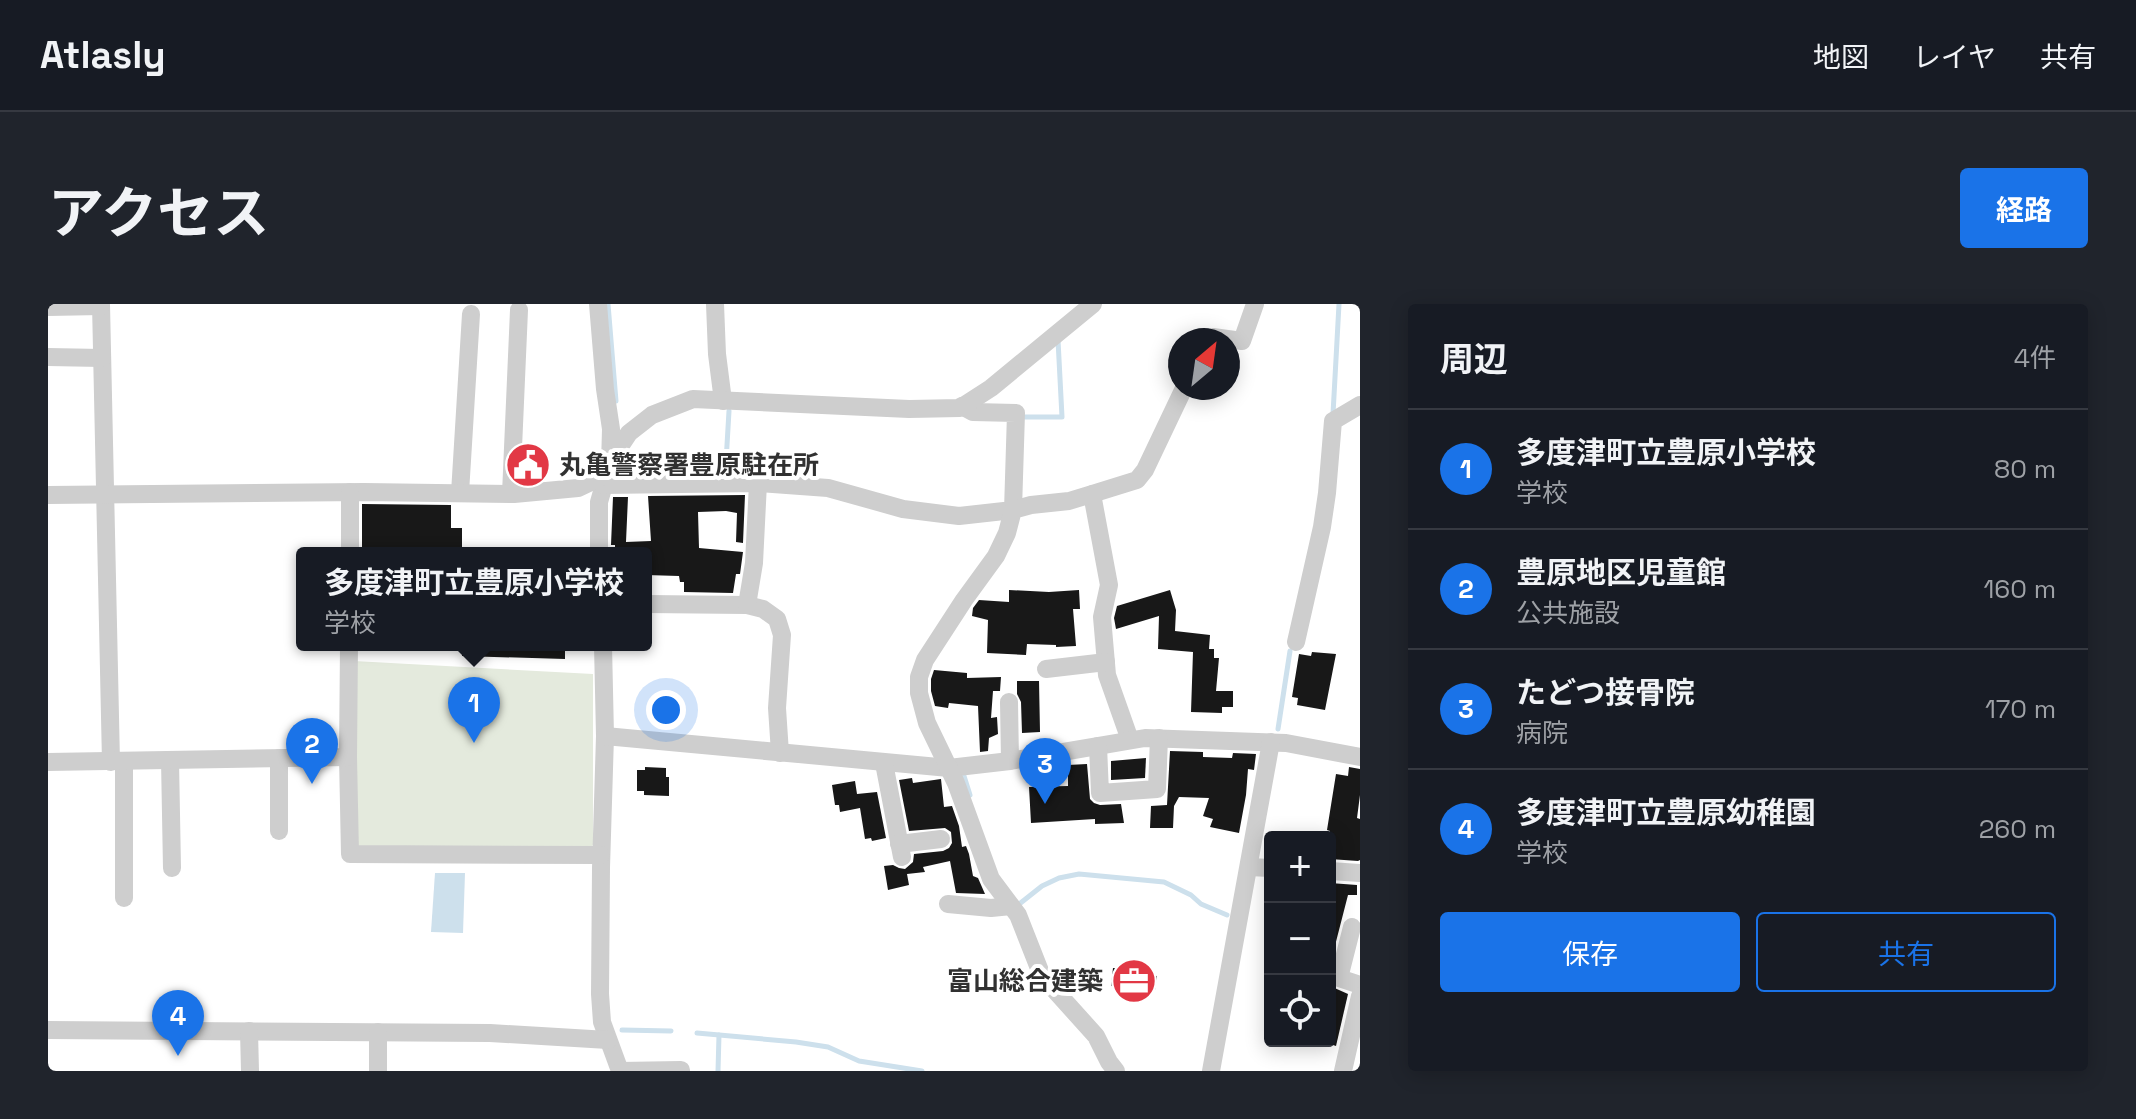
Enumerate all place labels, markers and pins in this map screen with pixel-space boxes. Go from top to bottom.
public building icon: 丸亀警察署豊原駐在所 [504,441,552,489]
place label: 丸亀警察署豊原駐在所 [559,448,819,482]
pin: 1 [448,677,500,743]
pin: 2 [286,718,338,784]
pin: 3 [1019,738,1071,804]
office icon: 富山総合建築 [1110,957,1158,1005]
place label: 富山総合建築 [947,964,1103,998]
pin: 4 [152,990,204,1056]

